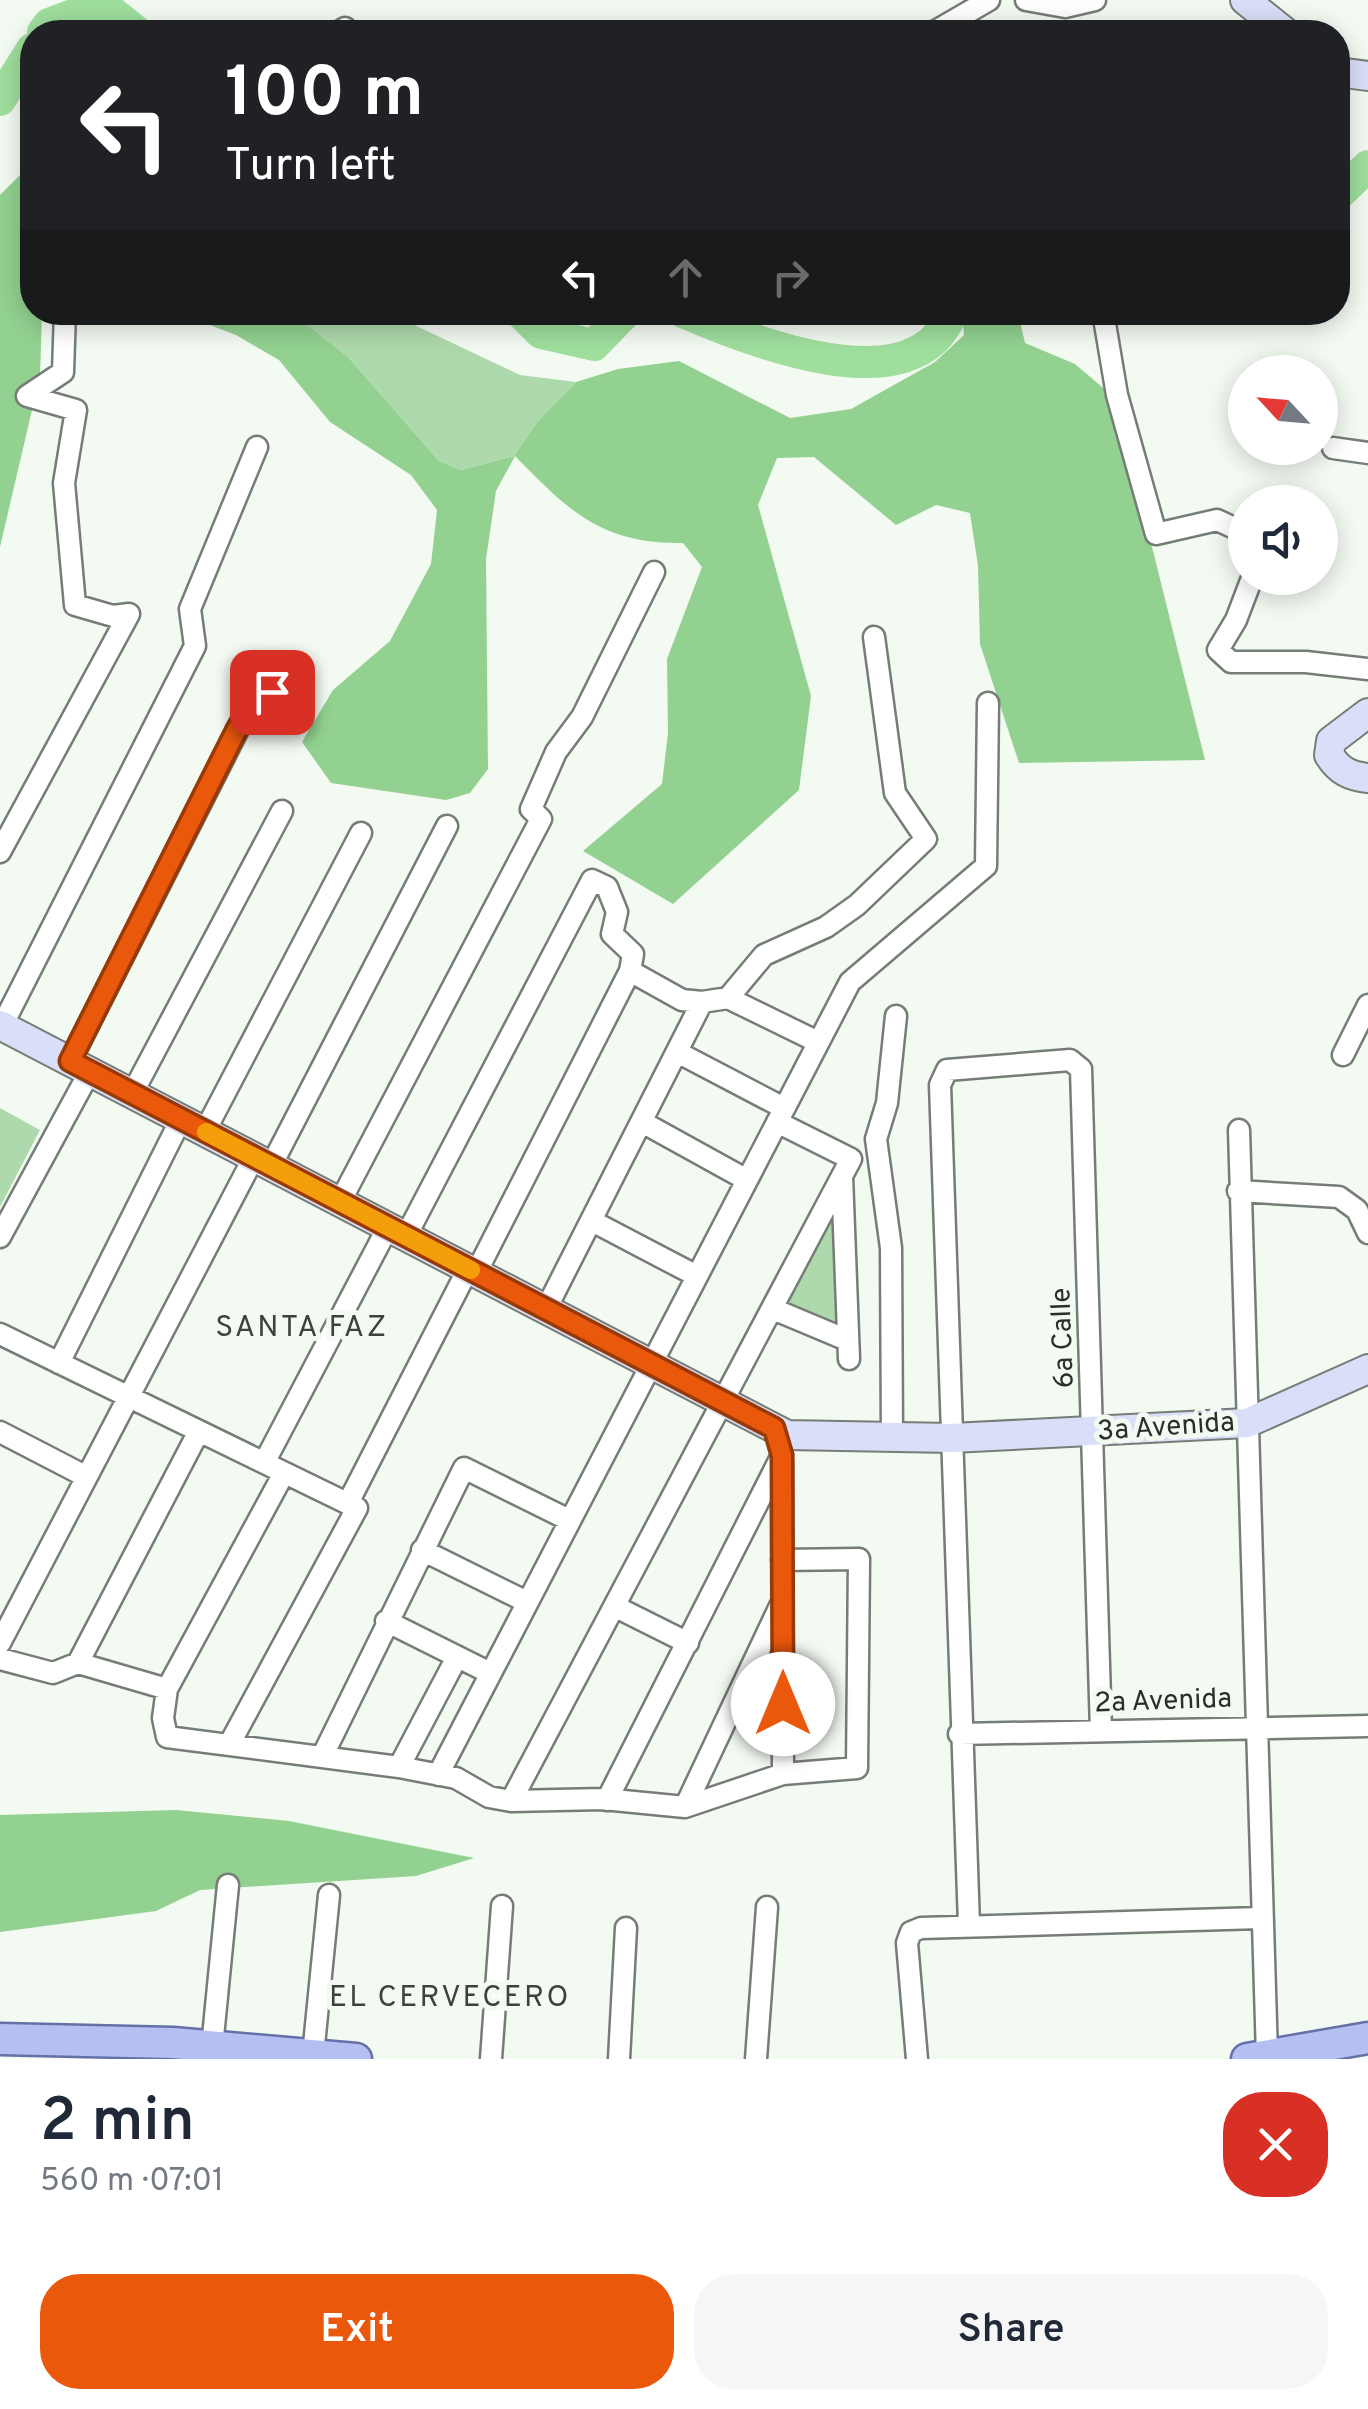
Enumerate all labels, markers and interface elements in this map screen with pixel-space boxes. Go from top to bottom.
text: 100 m [225,52,424,141]
icon: left [60,60,190,190]
text: Turn left [225,139,396,196]
icon: left [553,250,608,305]
icon: ahead [658,250,713,305]
icon: right [763,250,818,305]
north arrow [1228,355,1338,465]
map controls [1228,355,1338,595]
button: sound [1228,485,1338,595]
pin [230,650,315,735]
icon: arrive [245,665,300,720]
street label: 6a Calle [1044,1287,1084,1389]
district label: SANTA FAZ [215,1310,389,1347]
street label: 3a Avenida [1096,1405,1236,1451]
position arrow [731,1652,835,1756]
street label: 2a Avenida [1093,1682,1233,1722]
district label: EL CERVECERO [329,1980,571,2017]
text: 2 min [40,2086,195,2162]
button: close [1223,2092,1328,2197]
text: 560 m · 07:01 [40,2162,224,2202]
button: Exit [40,2274,674,2389]
button: Share [694,2274,1328,2389]

